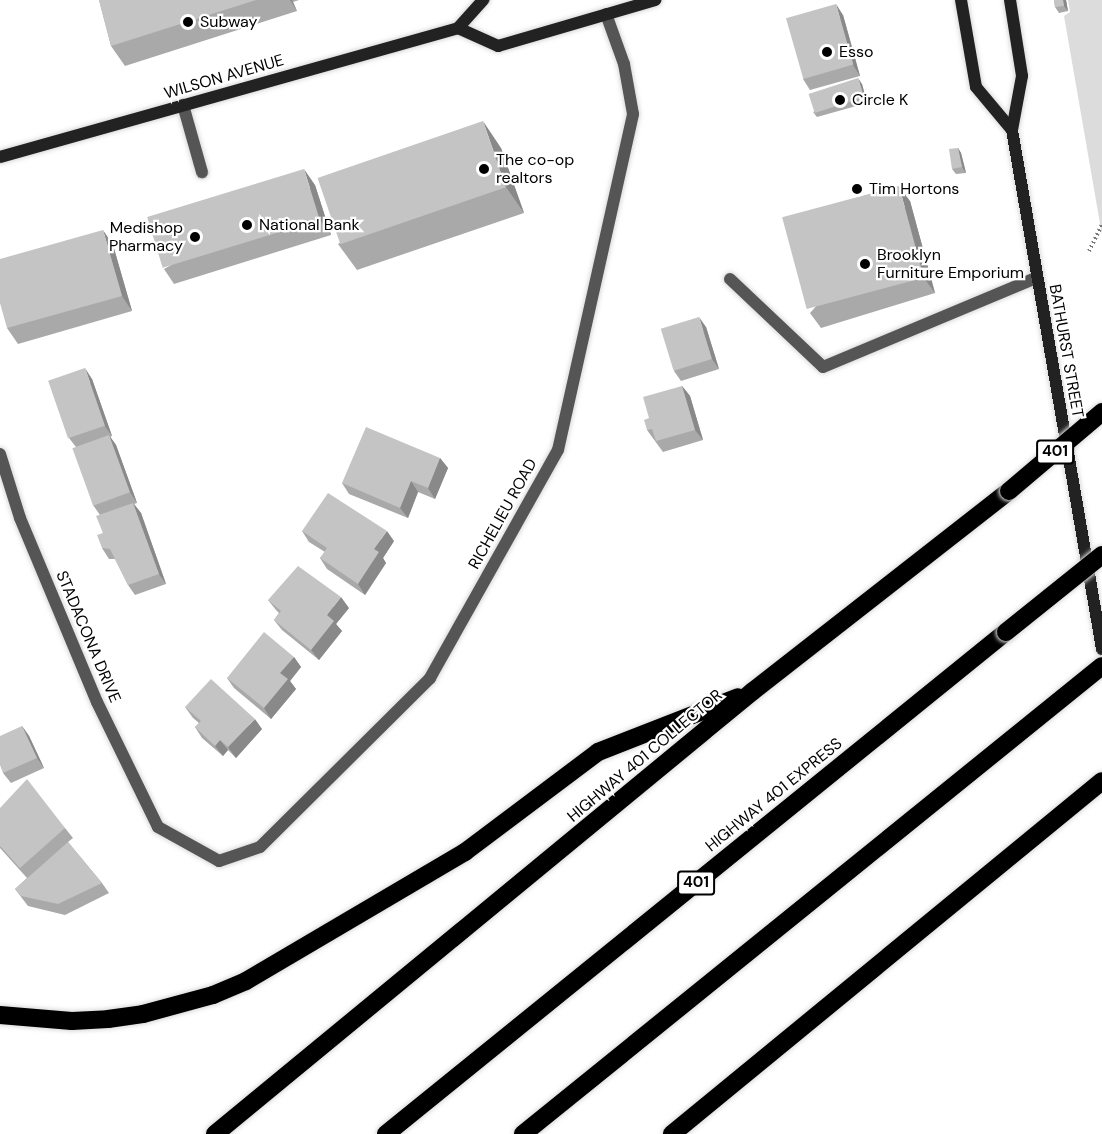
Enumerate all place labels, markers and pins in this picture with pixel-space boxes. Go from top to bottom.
place label: Subway [200,12,257,32]
marker: Subway [181,15,195,29]
place label: Esso [839,42,874,62]
marker: Esso [820,45,834,59]
place label: Circle K [852,90,908,110]
marker: Circle K [833,93,847,107]
place label: The co-op realtors [496,150,574,188]
marker: The co-op realtors [477,162,491,176]
place label: Tim Hortons [869,179,959,199]
marker: Tim Hortons [850,182,864,196]
place label: National Bank [259,215,359,235]
place label: Medishop Pharmacy [109,218,183,256]
marker: National Bank [240,218,254,232]
marker: Medishop Pharmacy [188,230,202,244]
place label: Brooklyn Furniture Emporium [877,245,1024,283]
marker: Brooklyn Furniture Emporium [858,257,872,271]

